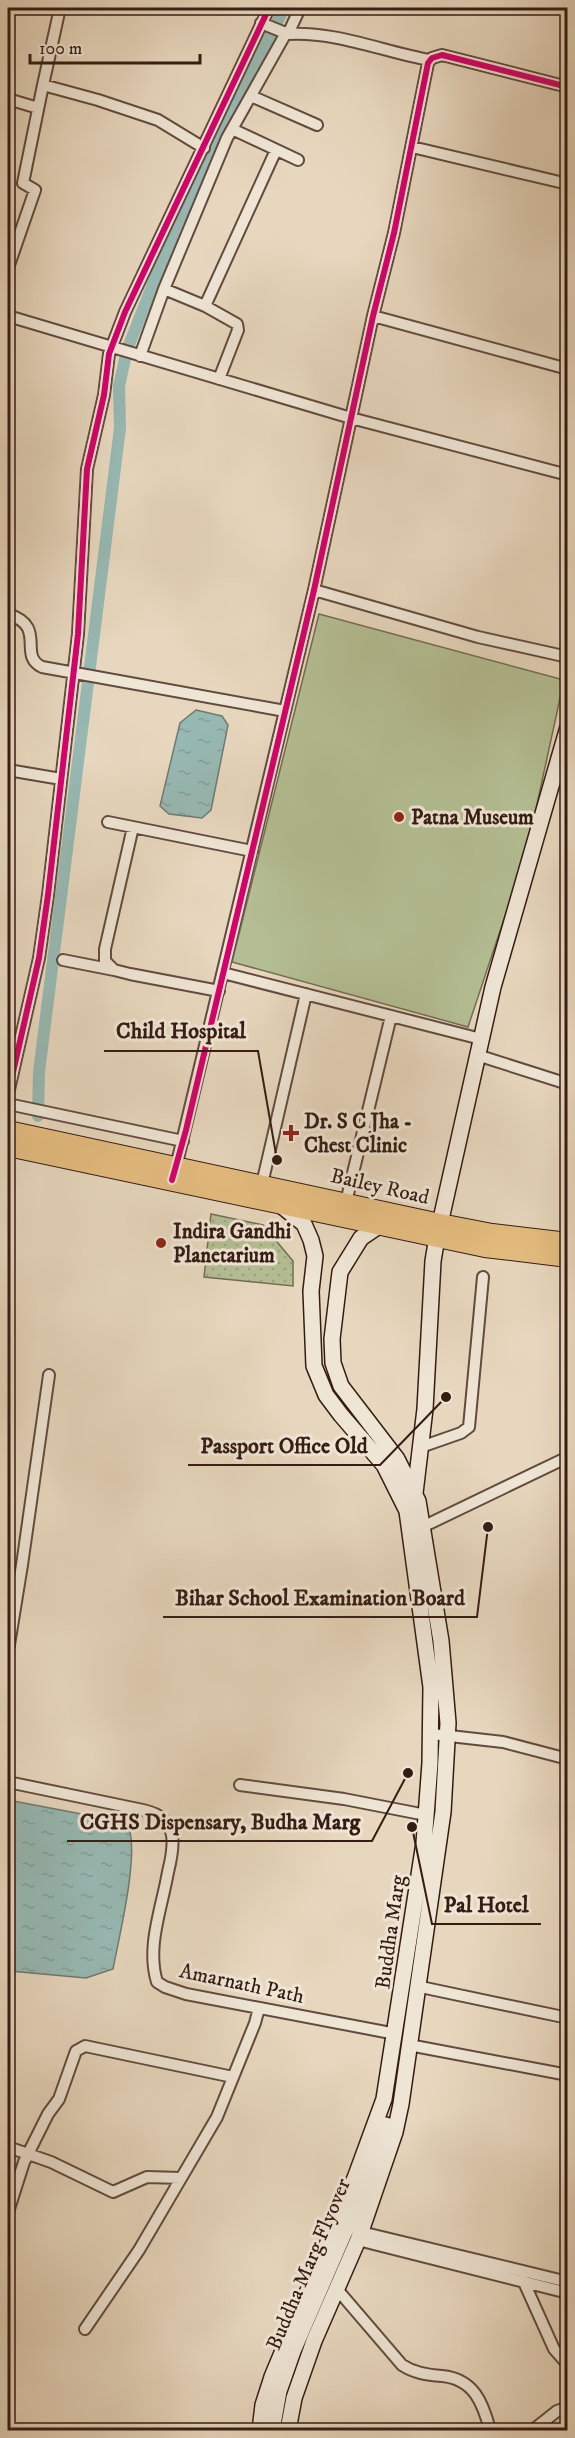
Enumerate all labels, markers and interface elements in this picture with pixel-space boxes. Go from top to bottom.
scale bar [30,27,200,65]
text: 100 m [39,38,82,60]
place label: Patna Museum [411,805,534,831]
marker: Patna Museum [392,810,406,824]
callout: Child Hospital [104,1011,258,1051]
text: Child Hospital [116,1018,246,1045]
place label: Dr. S C Jha - Chest Clinic [304,1109,412,1159]
marker: Dr. S C Jha - Chest Clinic [282,1124,300,1142]
street label: Bailey Road [328,1163,432,1211]
place label: Indira Gandhi Planetarium [173,1219,292,1269]
marker: Indira Gandhi Planetarium [154,1236,168,1250]
callout: Passport Office Old [188,1425,380,1465]
text: Passport Office Old [200,1433,369,1460]
callout: Bihar School Examination Board [163,1577,477,1617]
text: Bihar School Examination Board [175,1585,466,1612]
callout: CGHS Dispensary, Budha Marg [67,1801,372,1841]
text: CGHS Dispensary, Budha Marg [80,1809,362,1836]
street label: Buddha Marg [370,1873,412,1991]
callout: Pal Hotel [432,1884,541,1924]
text: Pal Hotel [443,1892,529,1919]
street label: Amarnath Path [177,1958,307,2010]
street label: Buddha Marg Flyover [261,2174,357,2354]

